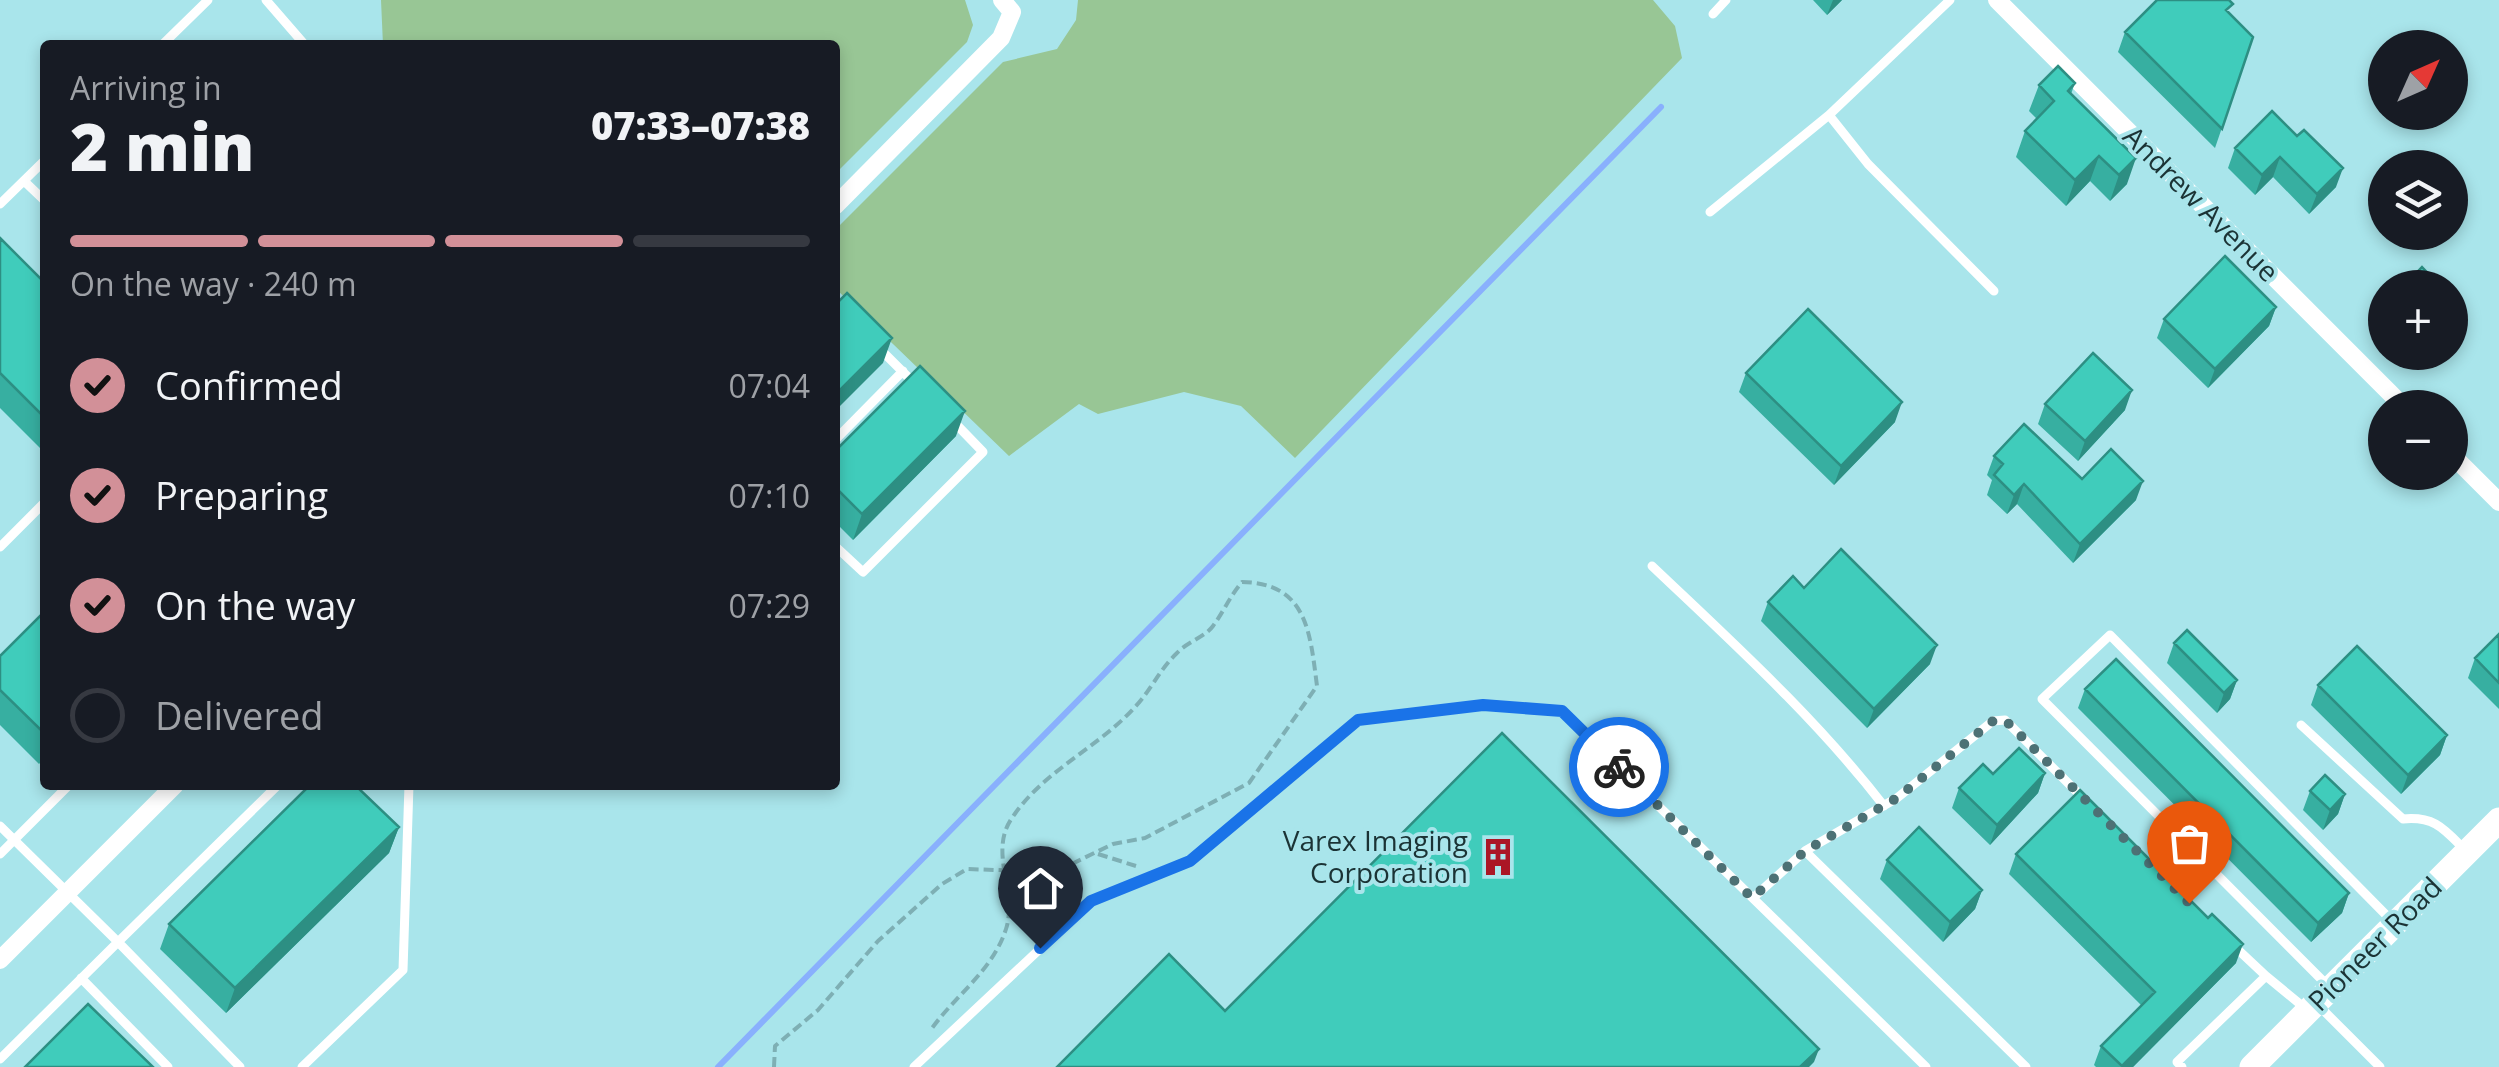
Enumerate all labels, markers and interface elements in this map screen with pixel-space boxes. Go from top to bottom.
north arrow [2368,30,2468,130]
map controls [2368,30,2468,490]
text: Arriving in [70,66,222,109]
text: 07:33–07:38 [591,99,810,151]
text: 2 min [70,102,255,190]
street label: Andrew Avenue [2116,117,2288,289]
button: layers [2368,150,2468,250]
text: On the way · 240 m [70,262,357,305]
button: + [2368,270,2468,370]
icon: check [70,358,125,413]
text: Confirmed [155,359,343,411]
text: 07:04 [728,364,810,407]
button: − [2368,390,2468,490]
icon: check [70,468,125,523]
text: Preparing [155,469,328,521]
text: 07:10 [728,474,810,517]
icon: check [70,578,125,633]
text: On the way [155,579,355,631]
text: 07:29 [728,584,810,627]
text: Delivered [155,689,324,741]
courier [1569,717,1669,817]
icon: bike [1592,740,1647,795]
pin [2147,801,2232,904]
icon: bag [2162,816,2217,871]
place label: Varex Imaging Corporation [1283,821,1468,891]
building icon: Varex Imaging Corporation [1477,836,1519,878]
pin [998,846,1083,949]
icon: home [1013,861,1068,916]
street label: Pioneer Road [2299,868,2450,1019]

